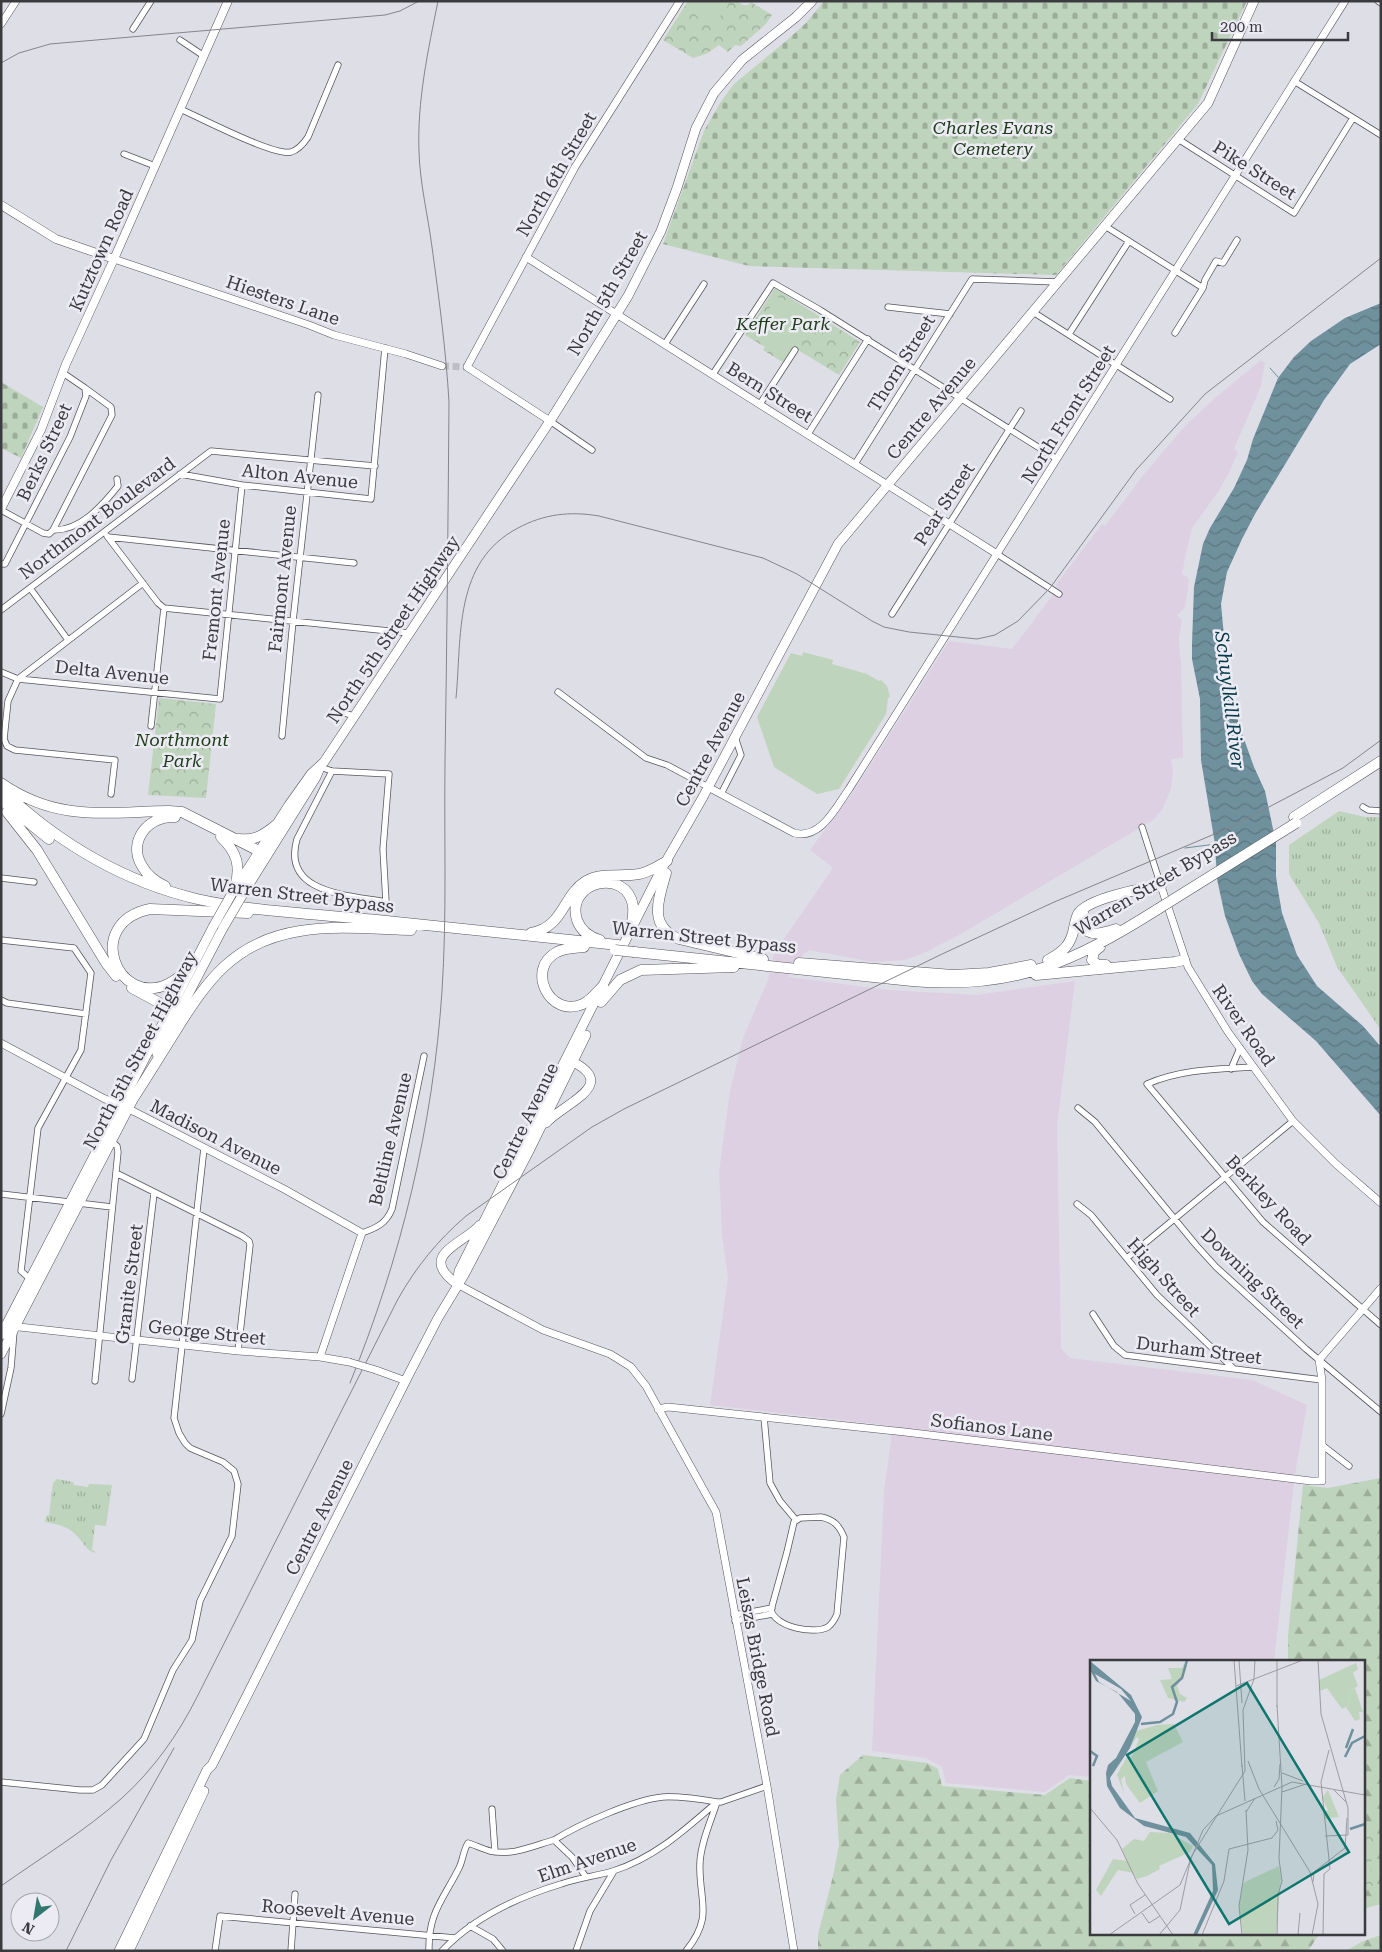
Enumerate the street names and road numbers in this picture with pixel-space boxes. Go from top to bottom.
street label: North 6th Street [512,108,600,240]
street label: Pike Street [1209,136,1301,204]
street label: Kutztown Road [65,185,138,314]
street label: North 5th Street [563,227,651,359]
street label: Hiesters Lane [223,271,343,329]
street label: Thorn Street [863,311,939,415]
street label: North Front Street [1017,341,1119,487]
street label: Centre Avenue [882,352,980,464]
street label: Bern Street [723,357,817,427]
street label: Berks Street [12,400,76,504]
street label: Northmont Boulevard [15,452,180,584]
street label: Alton Avenue [241,459,359,493]
street label: Pear Street [910,459,979,549]
street label: Fairmont Avenue [264,504,300,654]
street label: Fremont Avenue [198,518,234,662]
street label: North 5th Street Highway [322,531,464,727]
street label: Delta Avenue [54,656,170,688]
street label: Centre Avenue [671,688,749,810]
street label: Warren Street Bypass [1070,826,1240,940]
street label: Warren Street Bypass [209,873,395,917]
street label: Warren Street Bypass [611,917,797,957]
street label: North 5th Street Highway [79,947,202,1153]
street label: River Road [1208,980,1280,1070]
street label: Centre Avenue [488,1059,562,1183]
street label: Beltline Avenue [364,1070,416,1208]
street label: Madison Avenue [147,1095,285,1179]
street label: Berkley Road [1222,1151,1316,1250]
street label: Granite Street [111,1222,147,1345]
street label: Downing Street [1197,1224,1309,1333]
street label: High Street [1123,1233,1205,1321]
street label: George Street [147,1315,267,1349]
street label: Durham Street [1135,1332,1263,1368]
street label: Sofianos Lane [930,1409,1054,1445]
street label: Centre Avenue [281,1455,357,1579]
street label: Leiszs Bridge Road [732,1575,784,1739]
street label: Elm Avenue [535,1833,639,1887]
street label: Roosevelt Avenue [261,1895,416,1929]

